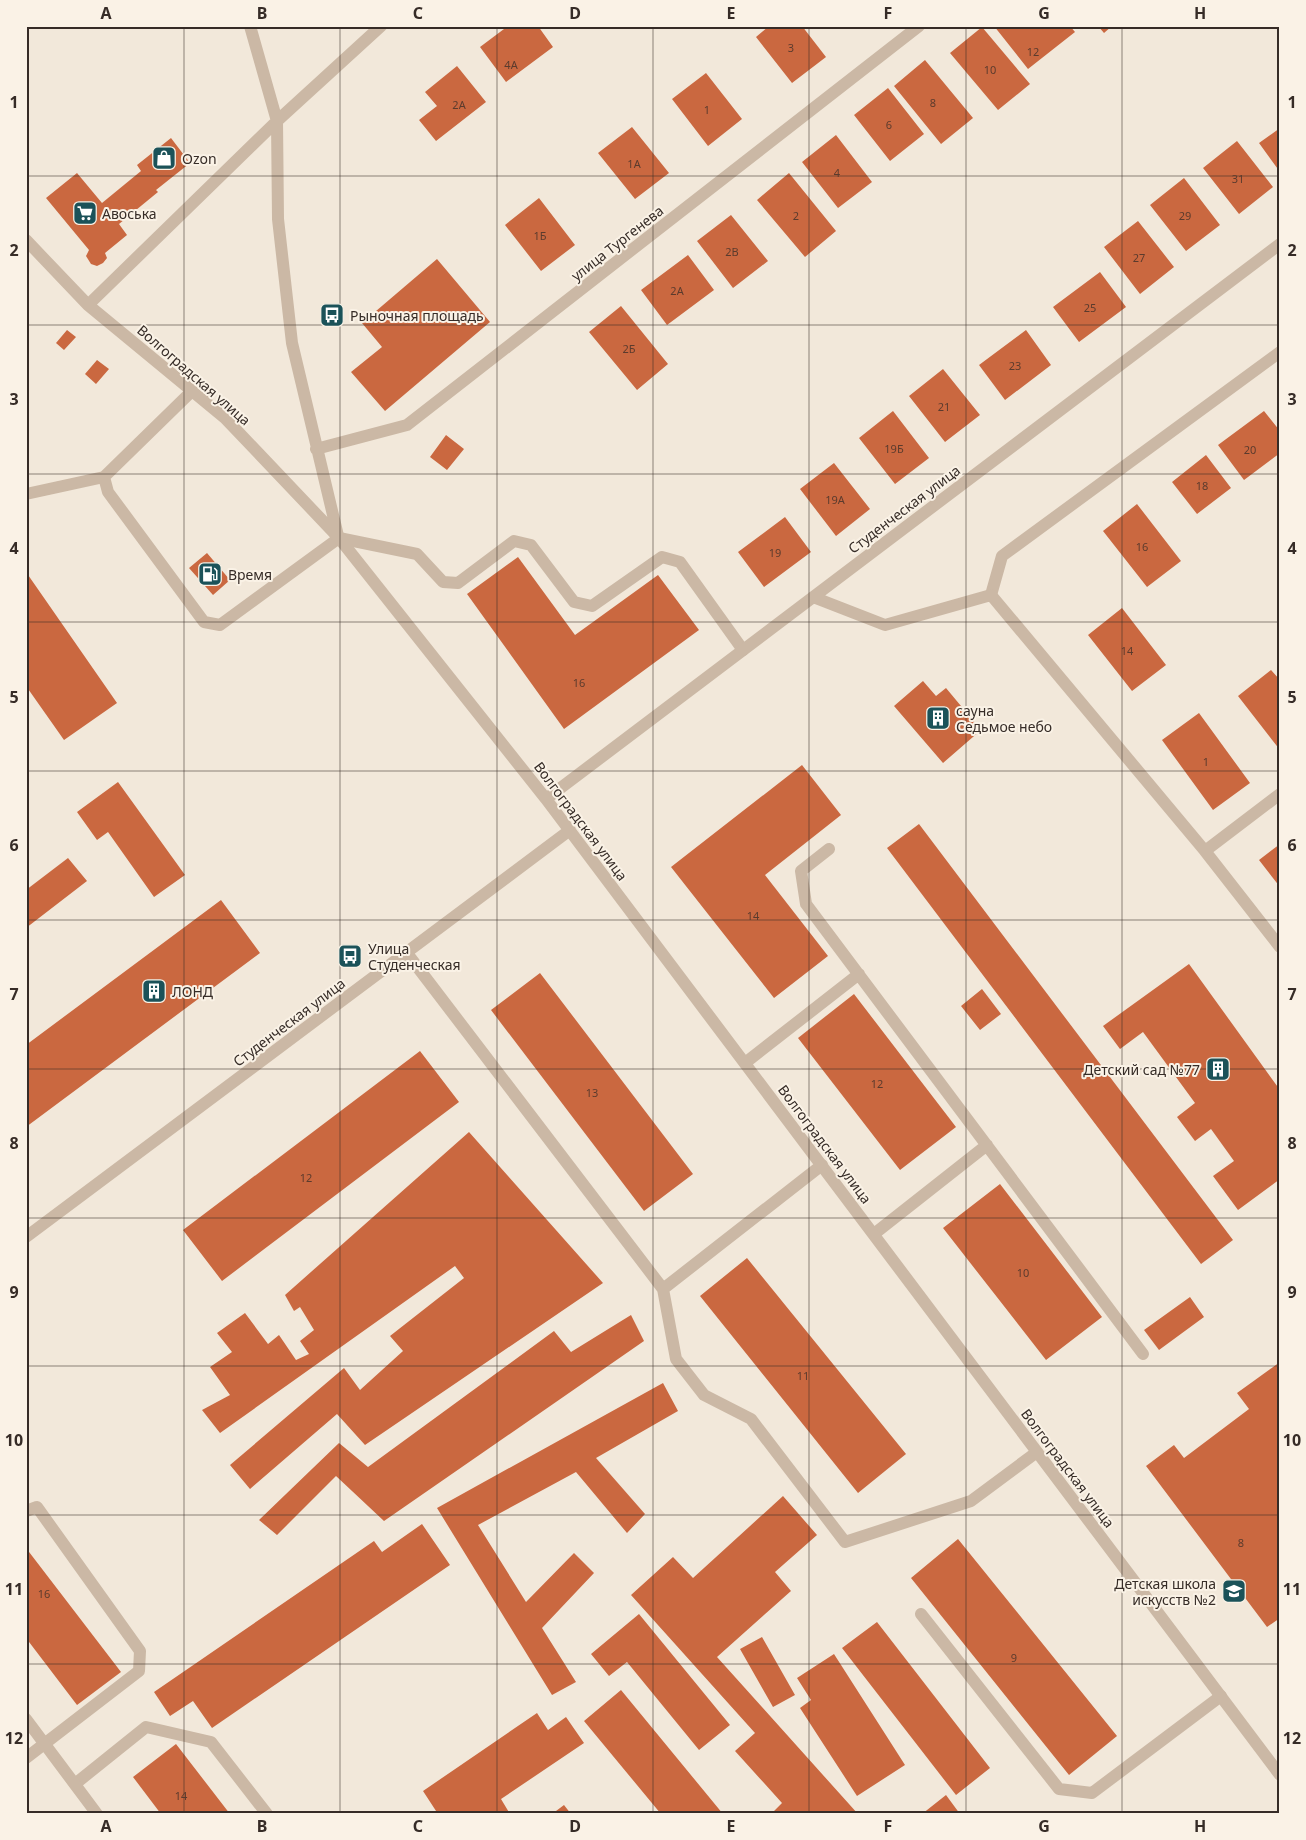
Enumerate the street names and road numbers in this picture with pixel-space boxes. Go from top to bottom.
street label: улица Тургенева [567,201,667,285]
street label: Волгоградская улица [133,321,255,429]
street label: Студенческая улица [844,461,964,557]
street label: Волгоградская улица [530,758,632,884]
street label: Студенческая улица [229,974,349,1070]
street label: Волгоградская улица [774,1081,876,1207]
street label: Волгоградская улица [1017,1405,1119,1531]

